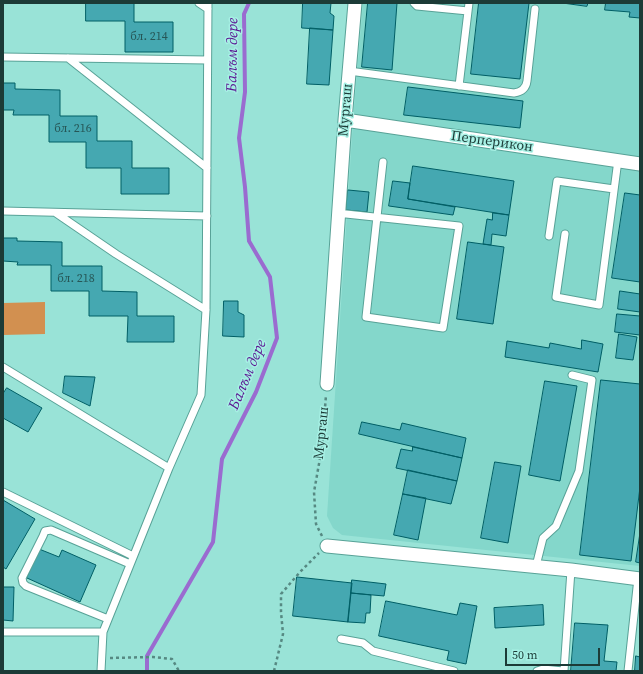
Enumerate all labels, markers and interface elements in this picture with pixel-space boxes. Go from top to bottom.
water label: Балъм дере [223,18,243,92]
house number: бл. 214 [130,30,168,44]
street label: Мургаш [335,83,357,137]
house number: бл. 216 [54,122,92,136]
street label: Перперикон [450,128,534,156]
house number: бл. 218 [57,272,95,286]
water label: Балъм дере [225,337,271,413]
street label: Мургаш [311,406,333,460]
scale bar [507,640,602,666]
text: 50 m [512,647,538,663]

